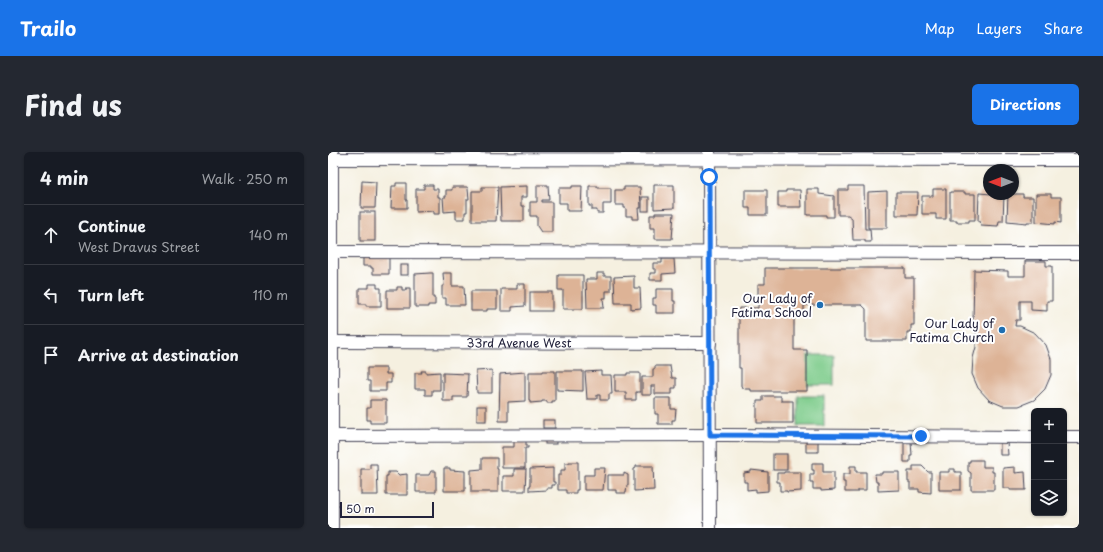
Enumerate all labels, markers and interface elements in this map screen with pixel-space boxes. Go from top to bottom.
text: Trailo [20,14,76,42]
text: Map [925,18,955,39]
text: Layers [977,18,1022,39]
text: Share [1044,18,1083,39]
text: Find us [24,83,122,126]
button: Directions [972,84,1079,125]
north arrow [983,164,1019,200]
text: 4 min [40,165,88,191]
route start [700,168,718,186]
text: Walk · 250 m [202,169,288,188]
text: Continue [78,214,146,237]
icon: ahead [40,224,62,246]
text: 140 m [249,225,288,244]
text: West Dravus Street [78,237,200,256]
text: Turn left [78,283,144,306]
icon: left [40,284,62,306]
text: 110 m [253,285,288,304]
place label: Our Lady of Fatima School [731,289,813,321]
marker: Our Lady of Fatima School [815,300,825,310]
place label: Our Lady of Fatima Church [909,314,995,346]
marker: Our Lady of Fatima Church [997,325,1007,335]
street label: 33rd Avenue West [466,333,572,352]
text: Arrive at destination [78,343,239,366]
icon: arrive [40,344,62,366]
map controls [1031,408,1067,516]
button: + [1031,408,1067,444]
route end [912,427,930,445]
button: − [1031,444,1067,480]
button: layers [1031,480,1067,516]
scale bar [340,500,434,519]
text: 50 m [346,500,375,517]

